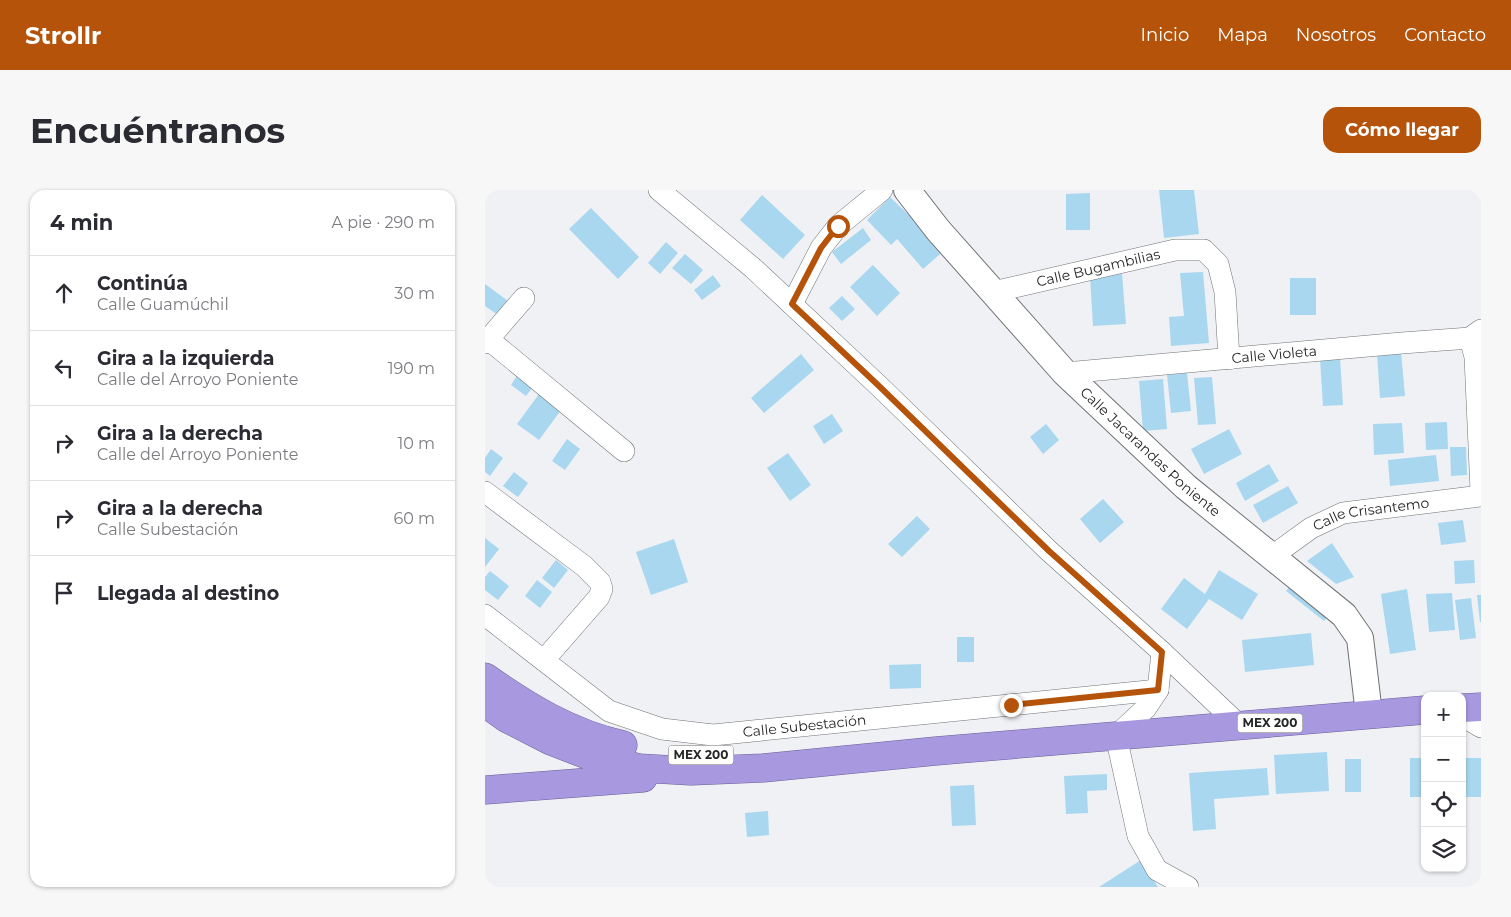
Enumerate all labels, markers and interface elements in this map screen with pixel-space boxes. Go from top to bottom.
text: Strollr [25,21,101,50]
text: Inicio [1141,24,1189,46]
text: Mapa [1217,24,1268,46]
text: Nosotros [1296,24,1376,46]
text: Contacto [1404,24,1486,46]
button: Cómo llegar [1323,107,1481,153]
text: Encuéntranos [30,109,285,152]
text: 4 min [50,210,113,235]
text: A pie · 290 m [332,213,435,232]
route start [827,215,850,238]
street label: Calle Bugambilias [1035,245,1162,291]
text: Continúa [97,272,188,295]
icon: ahead [50,279,78,307]
text: 30 m [394,284,435,303]
text: Calle Guamúchil [97,295,229,314]
street label: Calle Violeta [1231,342,1318,367]
text: Gira a la izquierda [97,347,275,370]
icon: left [50,354,78,382]
text: 190 m [388,359,435,378]
text: Calle del Arroyo Poniente [97,370,298,389]
street label: Calle Jacarandas Poniente [1076,383,1224,520]
text: Gira a la derecha [97,422,263,445]
icon: right [50,429,78,457]
text: 10 m [397,434,435,453]
text: Calle del Arroyo Poniente [97,445,298,464]
street label: Calle Crisantemo [1310,493,1430,535]
text: Gira a la derecha [97,497,263,520]
icon: right [50,504,78,532]
text: 60 m [393,509,435,528]
text: Calle Subestación [97,520,239,539]
icon: arrive [50,579,78,607]
text: Llegada al destino [97,582,279,605]
map controls [1421,692,1466,872]
button: + [1421,692,1466,737]
route end [1000,694,1023,717]
street label: Calle Subestación [742,711,867,741]
road number: MEX 200 [1237,714,1303,732]
button: − [1421,737,1466,782]
road number: MEX 200 [669,746,733,764]
button: locate [1421,782,1466,827]
button: layers [1421,827,1466,872]

